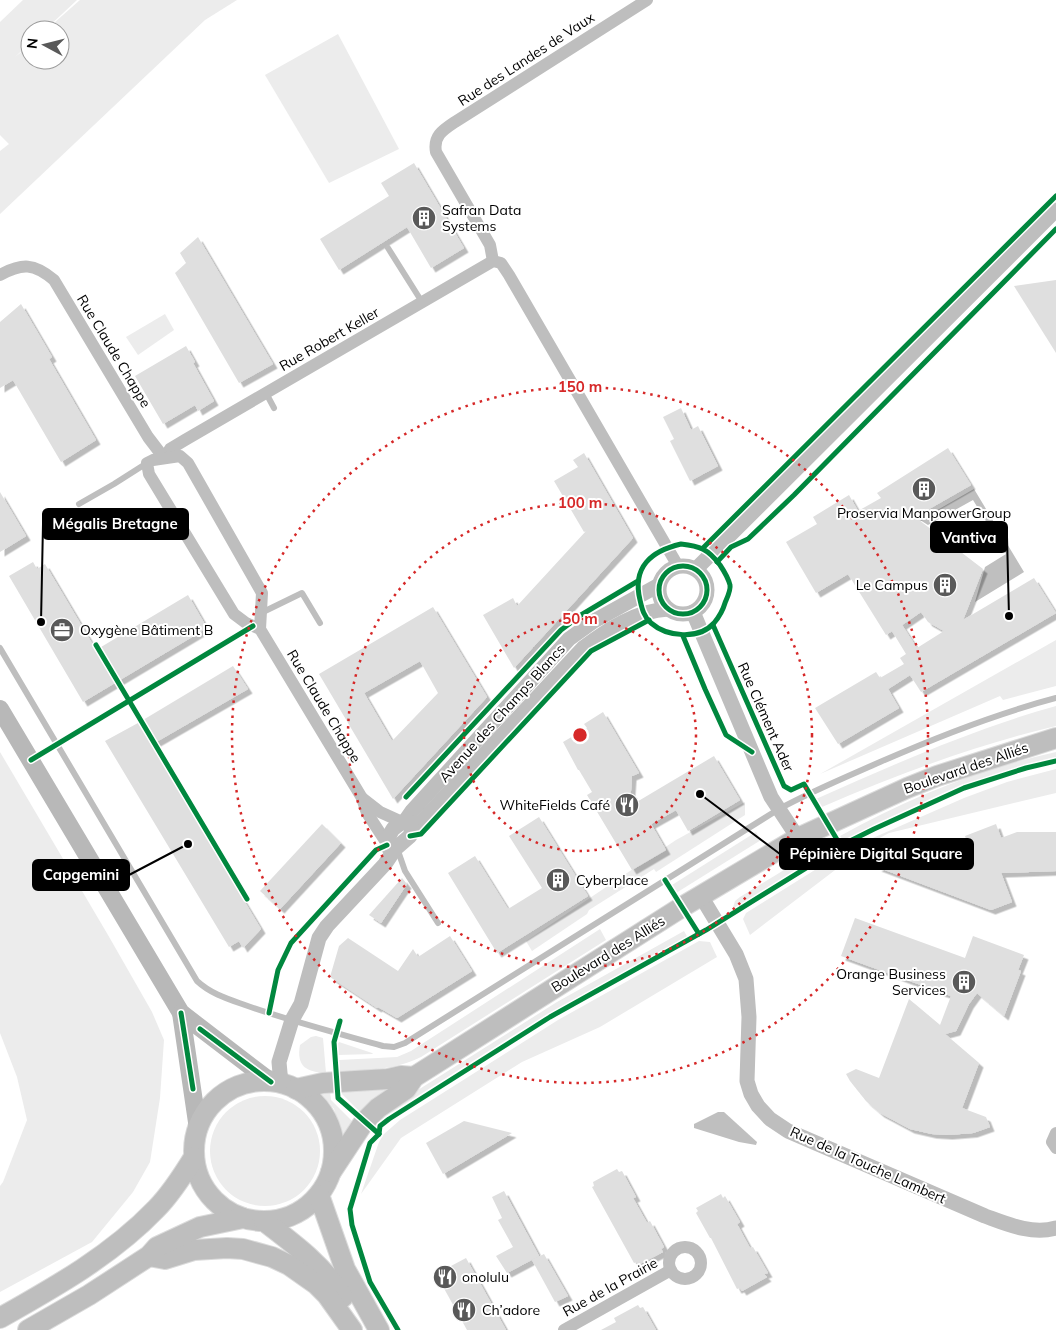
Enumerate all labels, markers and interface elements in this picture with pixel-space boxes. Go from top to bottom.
street label: Rue des Landes de Vaux [454,8,598,110]
north arrow [20,20,70,70]
text: N [23,37,42,50]
place label: Safran Data Systems [442,201,521,235]
building icon: Safran Data Systems [411,205,437,231]
street label: Rue Claude Chappe [73,291,155,411]
street label: Rue Robert Keller [276,303,383,375]
text: 150 m [558,377,602,396]
building icon: Proservia ManpowerGroup [911,476,937,502]
text: 100 m [558,493,602,512]
place label: Proservia ManpowerGroup [837,504,1011,522]
callout: Mégalis Bretagne [43,509,188,539]
text: Mégalis Bretagne [52,514,178,533]
callout: Vantiva [931,522,1007,552]
text: Vantiva [940,528,997,547]
building icon: Le Campus [932,572,958,598]
place label: Le Campus [856,576,928,594]
text: 50 m [562,609,598,628]
office icon: Oxygène Bâtiment B [49,617,75,643]
place label: Oxygène Bâtiment B [80,621,213,639]
street label: Avenue des Champs Blancs [435,640,569,786]
street label: Rue Claude Chappe [283,646,365,766]
street label: Rue Clément Ader [734,660,798,775]
centre of rings [571,726,589,744]
street label: Boulevard des Alliés [901,738,1031,798]
restaurant icon: WhiteFields Café [614,792,640,818]
place label: WhiteFields Café [499,796,610,814]
callout: Pépinière Digital Square [780,839,973,869]
text: Pépinière Digital Square [789,844,963,863]
callout: Capgemini [33,860,129,890]
text: Capgemini [43,865,119,884]
building icon: Cyberplace [545,867,571,893]
place label: Cyberplace [576,871,648,889]
street label: Boulevard des Alliés [548,912,668,996]
place label: Orange Business Services [836,965,946,999]
building icon: Orange Business Services [951,969,977,995]
street label: Rue de la Touche Lambert [787,1122,949,1208]
street label: Rue de la Prairie [559,1253,661,1321]
restaurant icon: onolulu [432,1264,458,1290]
place label: onolulu [462,1268,509,1286]
restaurant icon: Ch’adore [451,1297,477,1323]
place label: Ch’adore [482,1301,540,1319]

